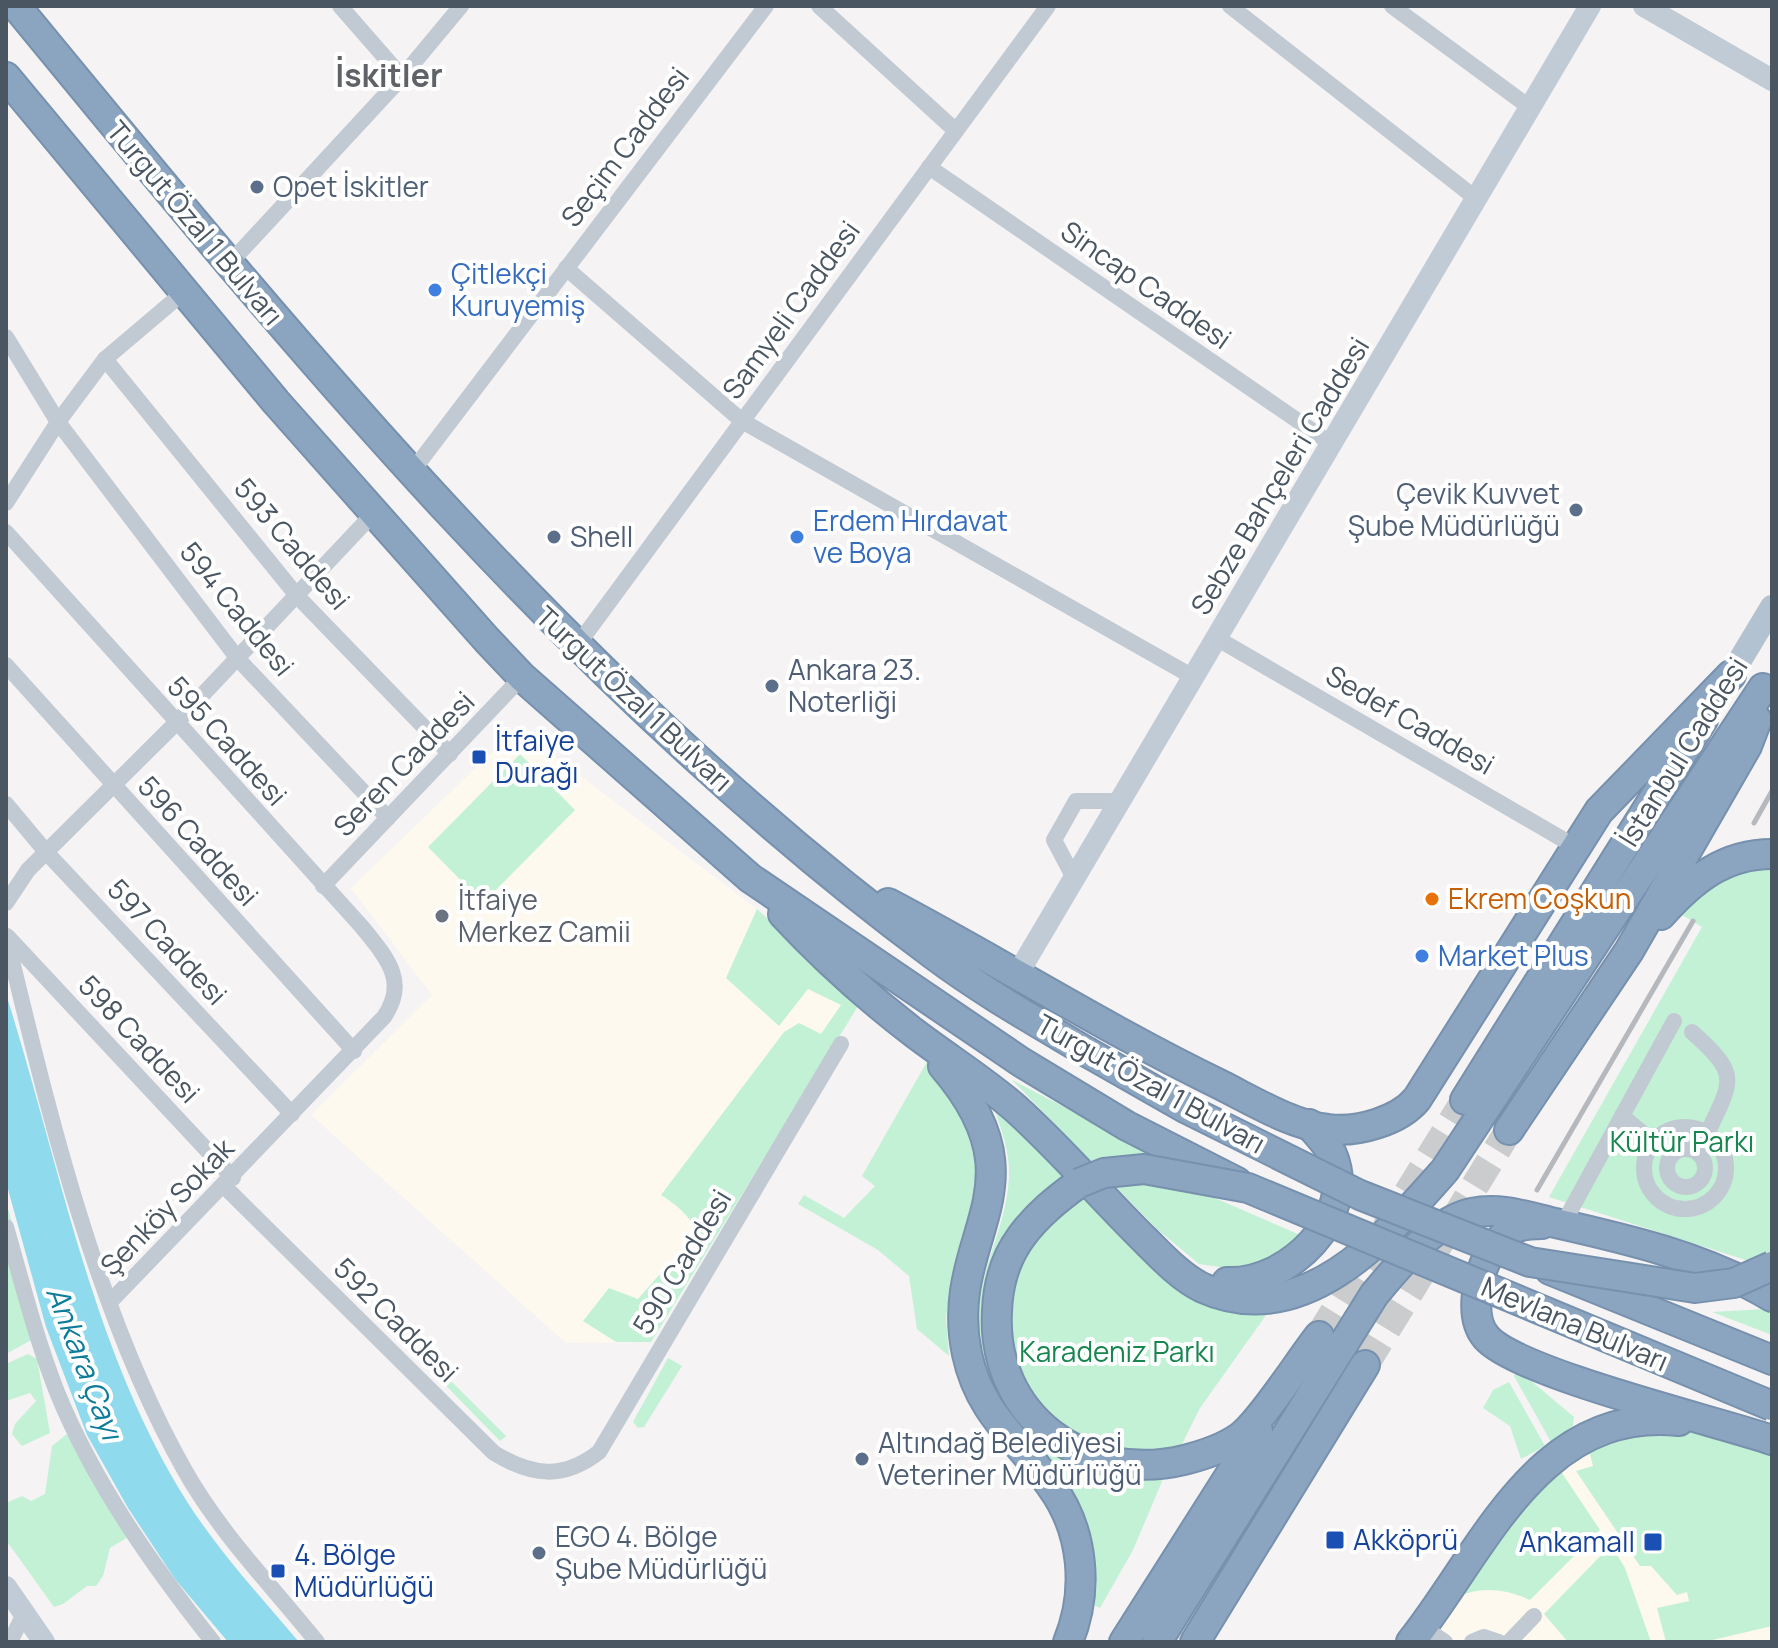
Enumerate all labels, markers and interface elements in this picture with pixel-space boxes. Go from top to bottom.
district label: İskitler [335,53,443,97]
street label: Seçim Caddesi [552,59,697,234]
street label: Turgut Özal 1 Bulvarı [99,112,293,333]
place label: Opet İskitler [273,167,429,205]
marker: Opet İskitler [248,178,266,196]
street label: Sincap Caddesi [1054,211,1239,357]
street label: Samyeli Caddesi [713,213,868,406]
place label: Çitlekçi Kuruyemiş [451,254,585,324]
marker: Çitlekçi Kuruyemiş [426,281,444,299]
street label: Sebze Bahçeleri Caddesi [1181,330,1377,621]
street label: 593 Caddesi [226,469,359,617]
place label: Çevik Kuvvet Şube Müdürlüğü [1348,474,1560,544]
place label: Erdem Hırdavat ve Boya [813,501,1008,571]
marker: Çevik Kuvvet Şube Müdürlüğü [1567,501,1585,519]
place label: Shell [570,517,633,555]
marker: Shell [545,528,563,546]
marker: Erdem Hırdavat ve Boya [788,528,806,546]
street label: 594 Caddesi [172,533,304,683]
street label: Turgut Özal 1 Bulvarı [528,597,741,799]
place label: Ankara 23. Noterliği [788,650,921,720]
street label: İstanbul Caddesi [1609,650,1756,853]
street label: Sedef Caddesi [1319,656,1502,783]
street label: 595 Caddesi [160,668,296,813]
marker: Ankara 23. Noterliği [763,677,781,695]
street label: Seren Caddesi [324,682,482,844]
place label: İtfaiye Durağı [495,721,579,791]
marker: İtfaiye Durağı [470,748,488,766]
street label: 596 Caddesi [130,767,267,914]
street label: 597 Caddesi [100,870,236,1012]
place label: Ekrem Coşkun [1448,879,1631,917]
place label: İtfaiye Merkez Camii [458,880,631,950]
marker: Ekrem Coşkun [1423,890,1441,908]
marker: İtfaiye Merkez Camii [433,907,451,925]
place label: Market Plus [1438,936,1589,974]
marker: Market Plus [1413,947,1431,965]
street label: 598 Caddesi [71,966,209,1110]
street label: Turgut Özal 1 Bulvarı [1030,1004,1273,1162]
park label: Kültür Parkı [1610,1122,1754,1160]
street label: Şenköy Sokak [91,1129,242,1283]
street label: 590 Caddesi [623,1182,739,1341]
street label: 592 Caddesi [326,1249,467,1390]
street label: Mevlana Bulvarı [1476,1267,1675,1380]
water label: Ankara Çayı [37,1280,134,1447]
park label: Karadeniz Parkı [1019,1332,1215,1370]
place label: Altındağ Belediyesi Veteriner Müdürlüğü [878,1423,1142,1493]
marker: Altındağ Belediyesi Veteriner Müdürlüğü [853,1450,871,1468]
place label: EGO 4. Bölge Şube Müdürlüğü [555,1517,767,1587]
place label: Akköprü [1353,1520,1458,1558]
place label: Ankamall [1519,1522,1635,1560]
marker: Akköprü [1324,1529,1346,1551]
marker: Ankamall [1642,1531,1664,1553]
place label: 4. Bölge Müdürlüğü [294,1535,434,1605]
marker: EGO 4. Bölge Şube Müdürlüğü [530,1544,548,1562]
marker: 4. Bölge Müdürlüğü [269,1562,287,1580]

